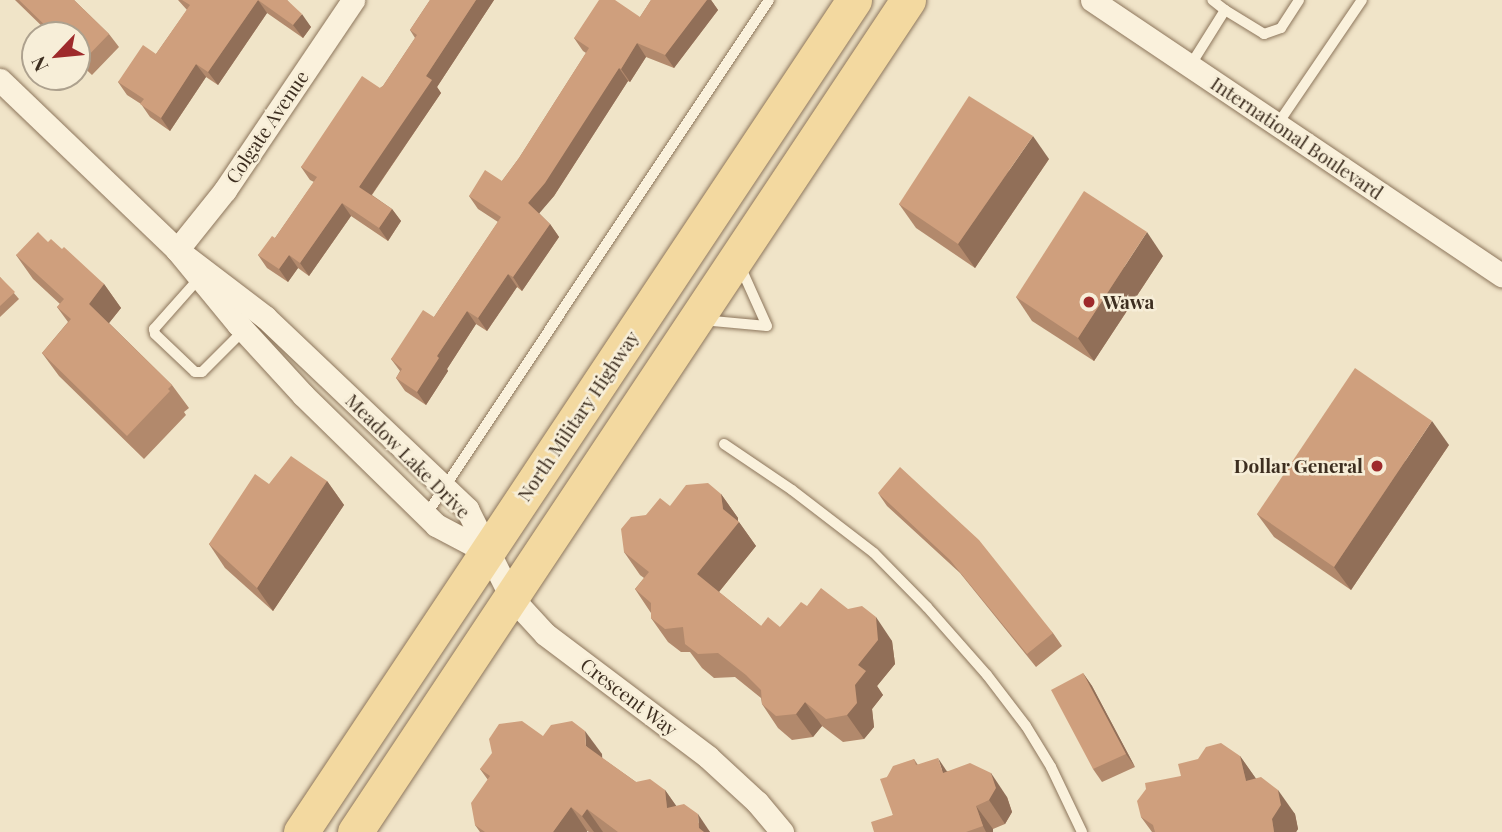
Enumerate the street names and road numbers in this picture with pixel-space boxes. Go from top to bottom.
street label: Colgate Avenue [221,66,313,188]
street label: International Boulevard [1207,72,1387,204]
street label: North Military Highway [512,326,644,506]
street label: Meadow Lake Drive [341,389,475,523]
street label: Crescent Way [576,653,682,741]

